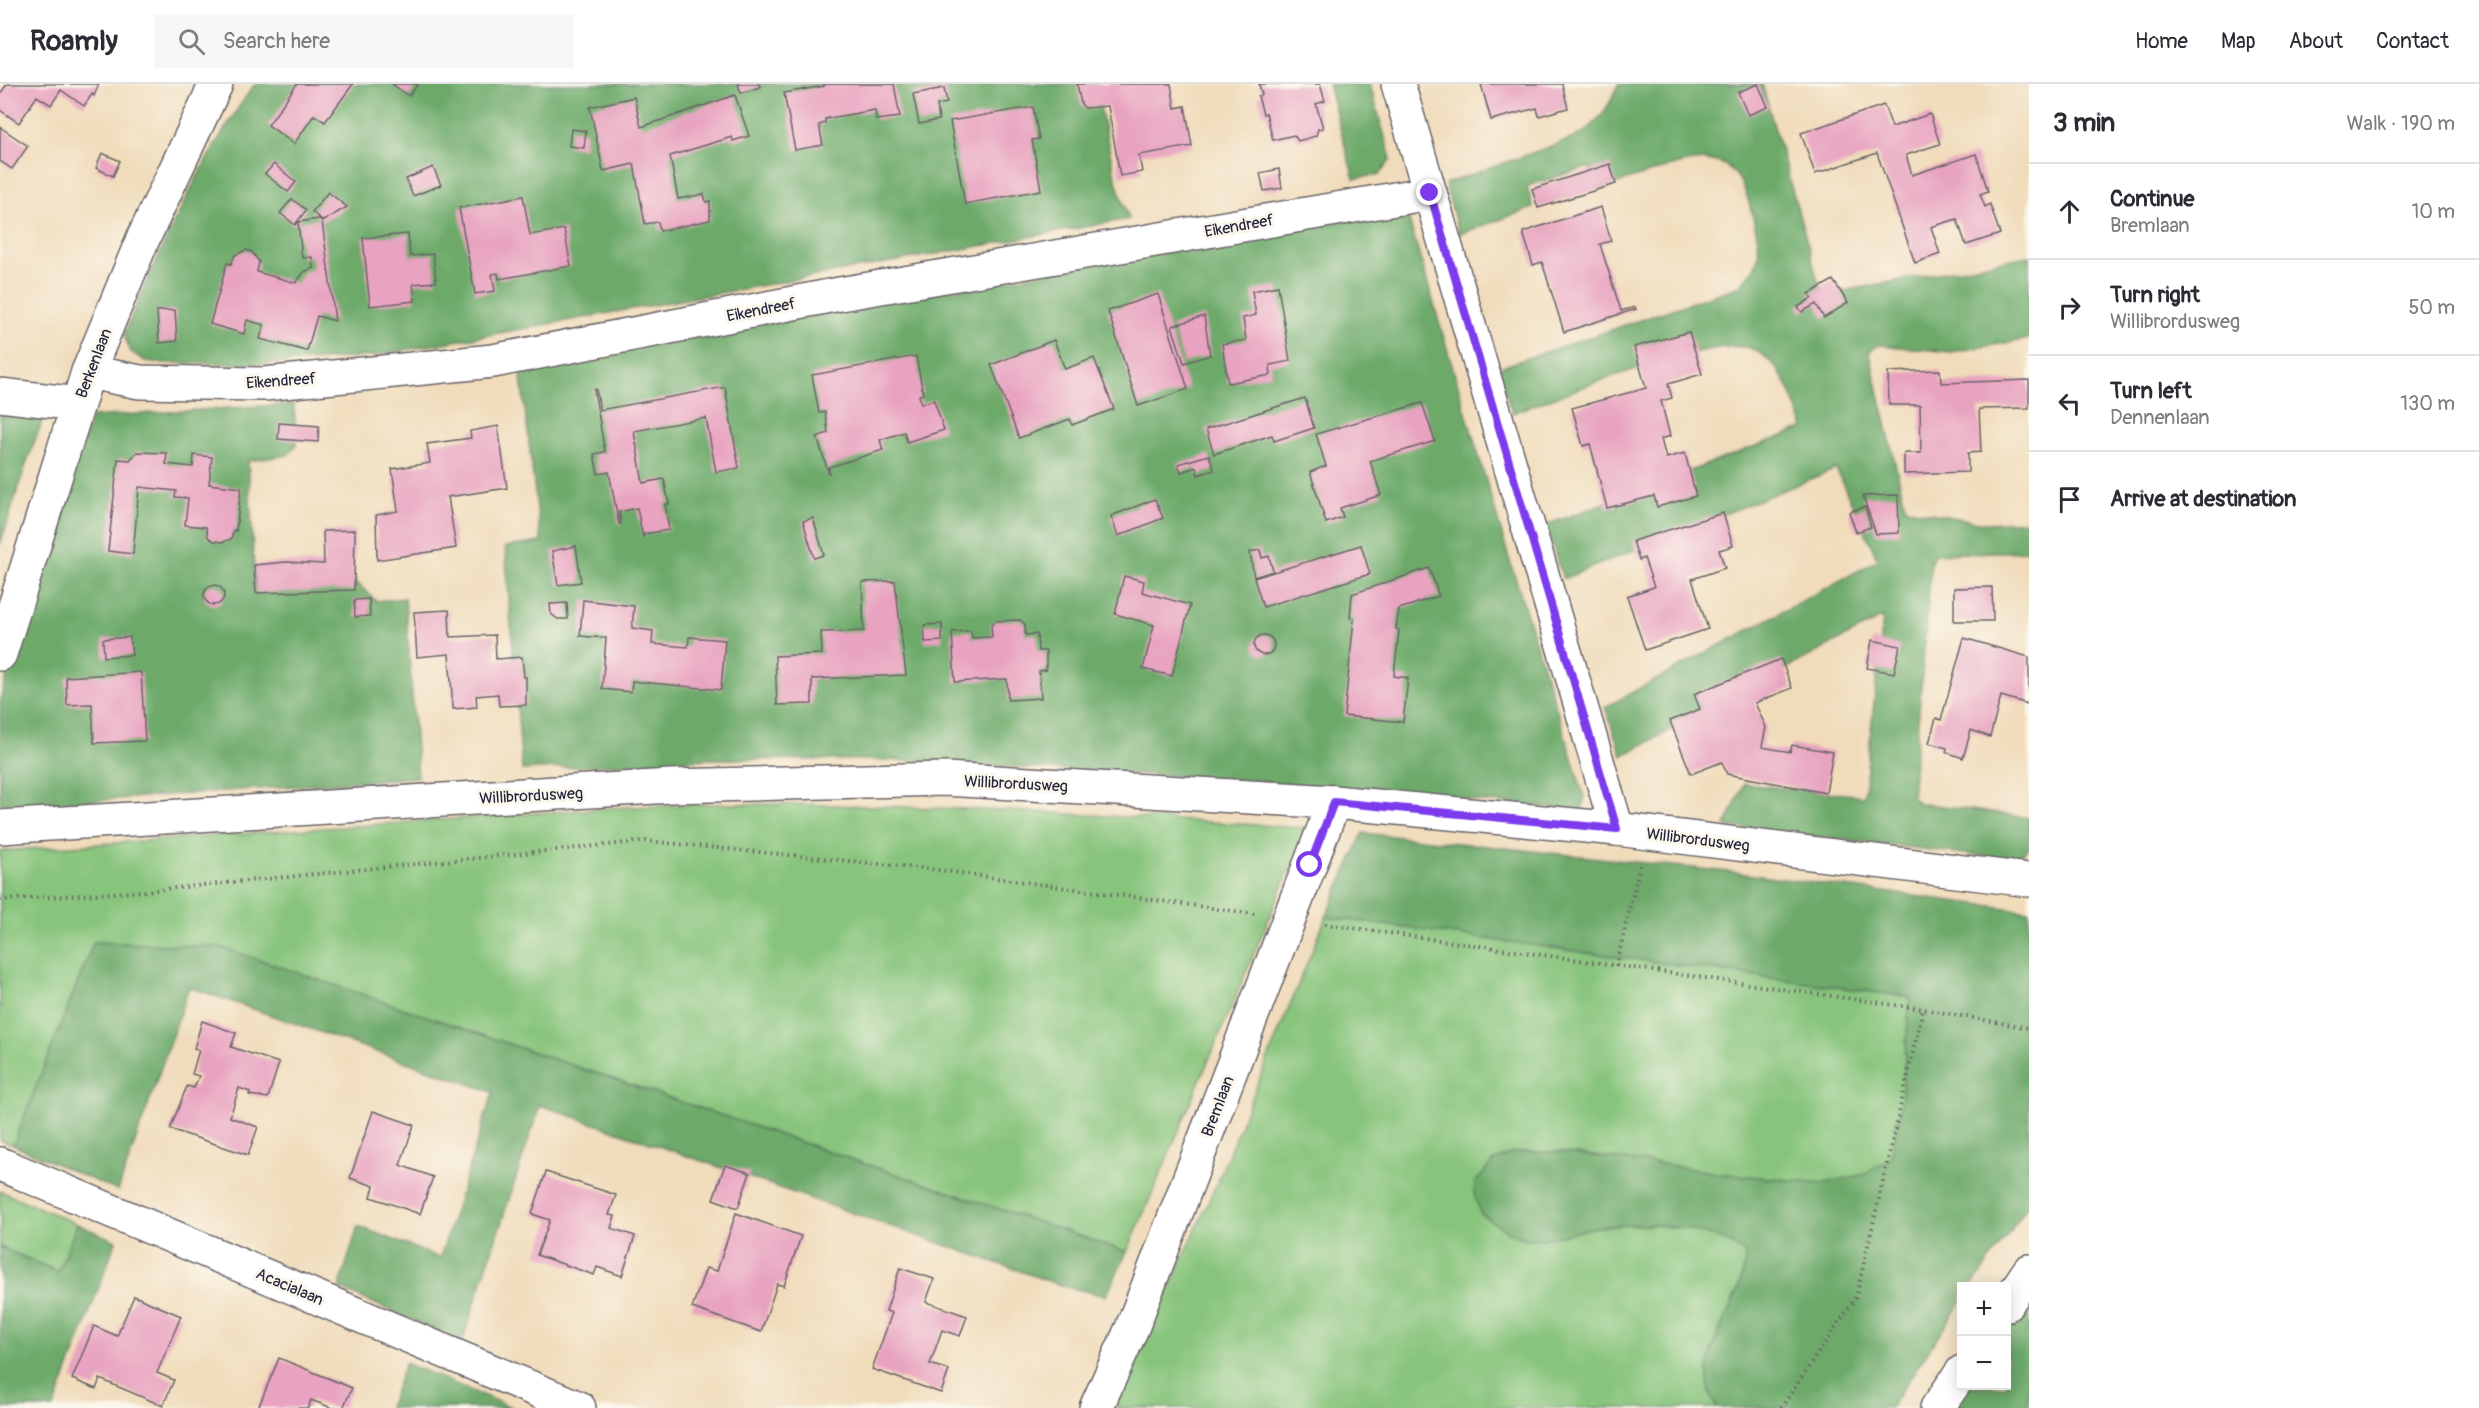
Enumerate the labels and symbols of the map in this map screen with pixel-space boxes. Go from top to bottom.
route end [1416,179,1442,205]
street label: Eikendreef [1203,210,1276,242]
street label: Eikendreef [725,293,798,326]
street label: Berkenlaan [71,326,116,401]
street label: Eikendreef [245,369,317,393]
street label: Willibrordusweg [964,771,1068,797]
street label: Willibrordusweg [479,783,583,809]
street label: Willibrordusweg [1645,824,1751,856]
route start [1296,851,1322,877]
street label: Bremlaan [1197,1073,1239,1140]
street label: Acacialaan [253,1264,326,1310]

